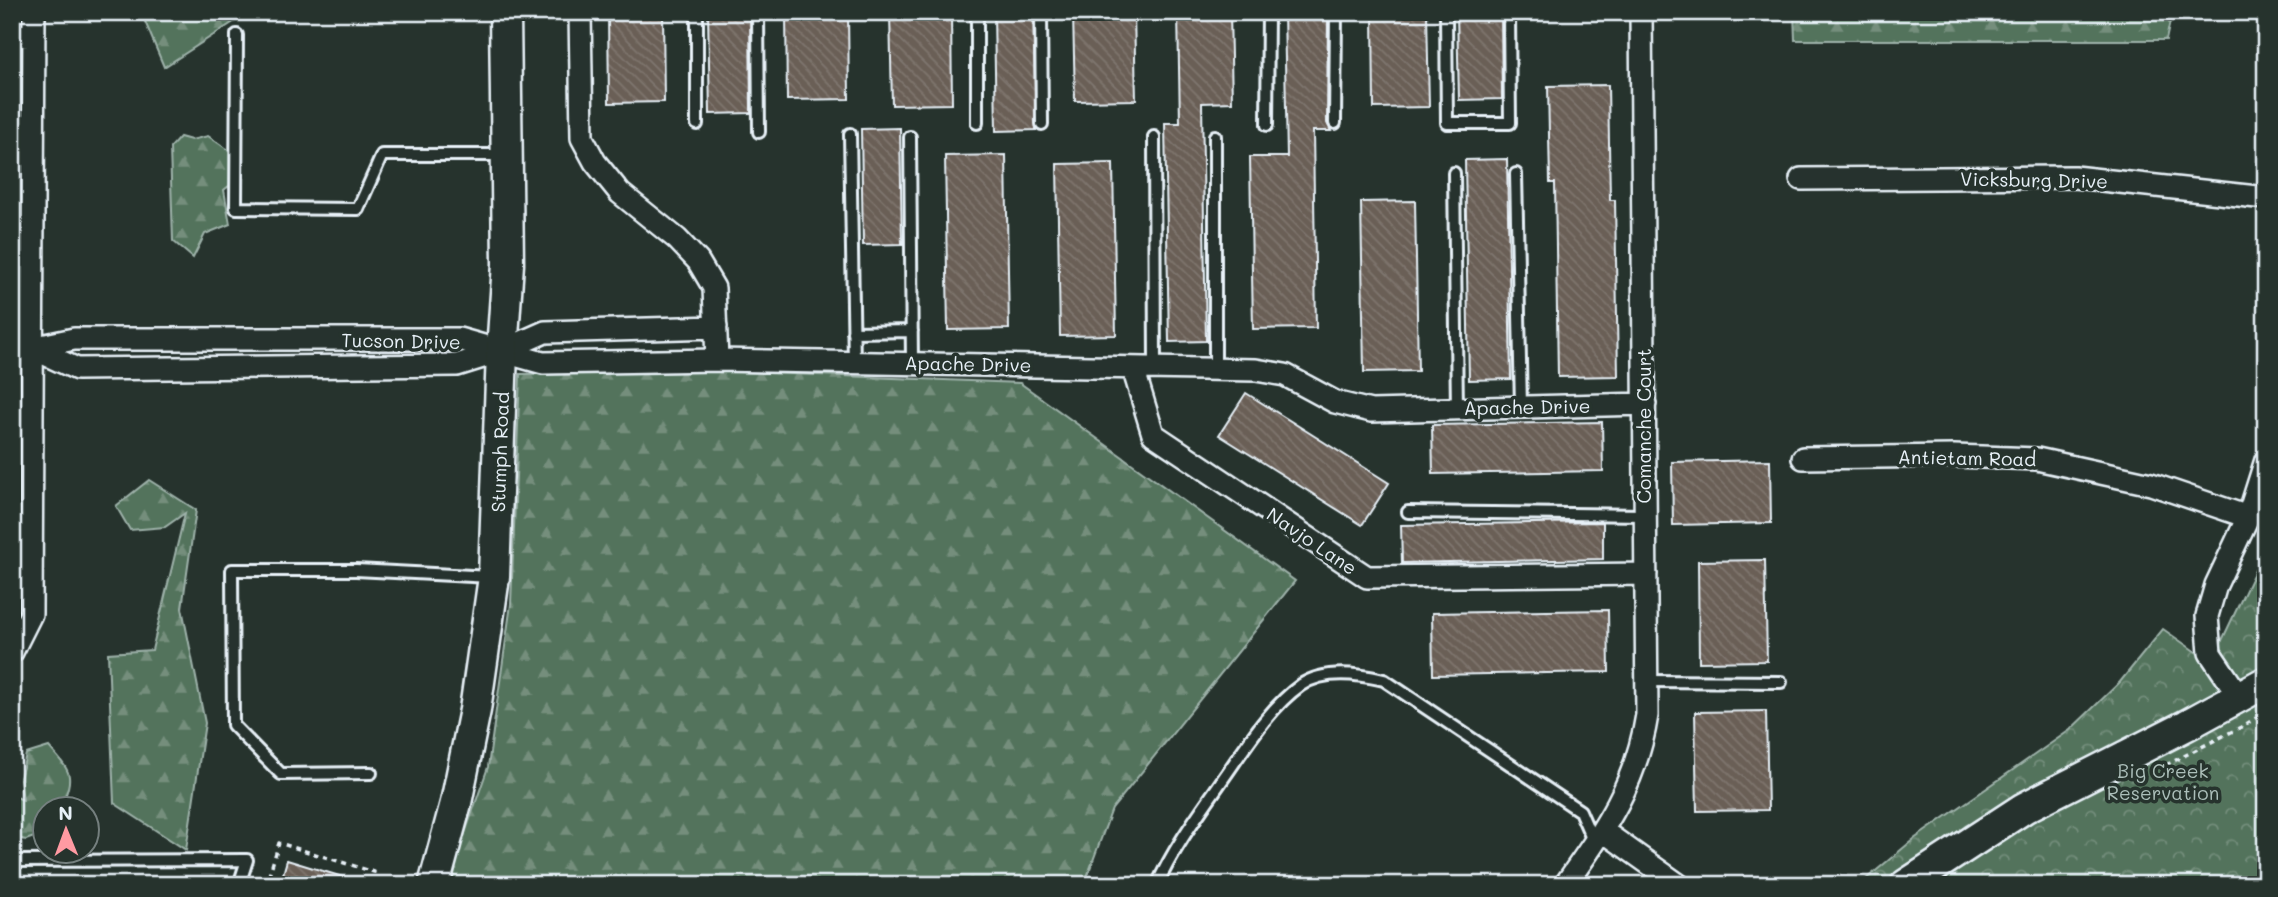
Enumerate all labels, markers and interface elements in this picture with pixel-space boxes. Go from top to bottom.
street label: Vicksburg Drive [1960,166,2108,193]
street label: Tucson Drive [341,327,461,354]
street label: Comanche Court [1631,348,1656,504]
street label: Apache Drive [904,350,1032,377]
street label: Stumph Road [485,391,514,513]
street label: Apache Drive [1463,393,1591,420]
street label: Antietam Road [1898,444,2036,471]
street label: Navjo Lane [1262,501,1362,580]
park label: Big Creek Reservation [2107,758,2219,805]
north arrow [32,796,102,866]
text: N [58,800,73,825]

